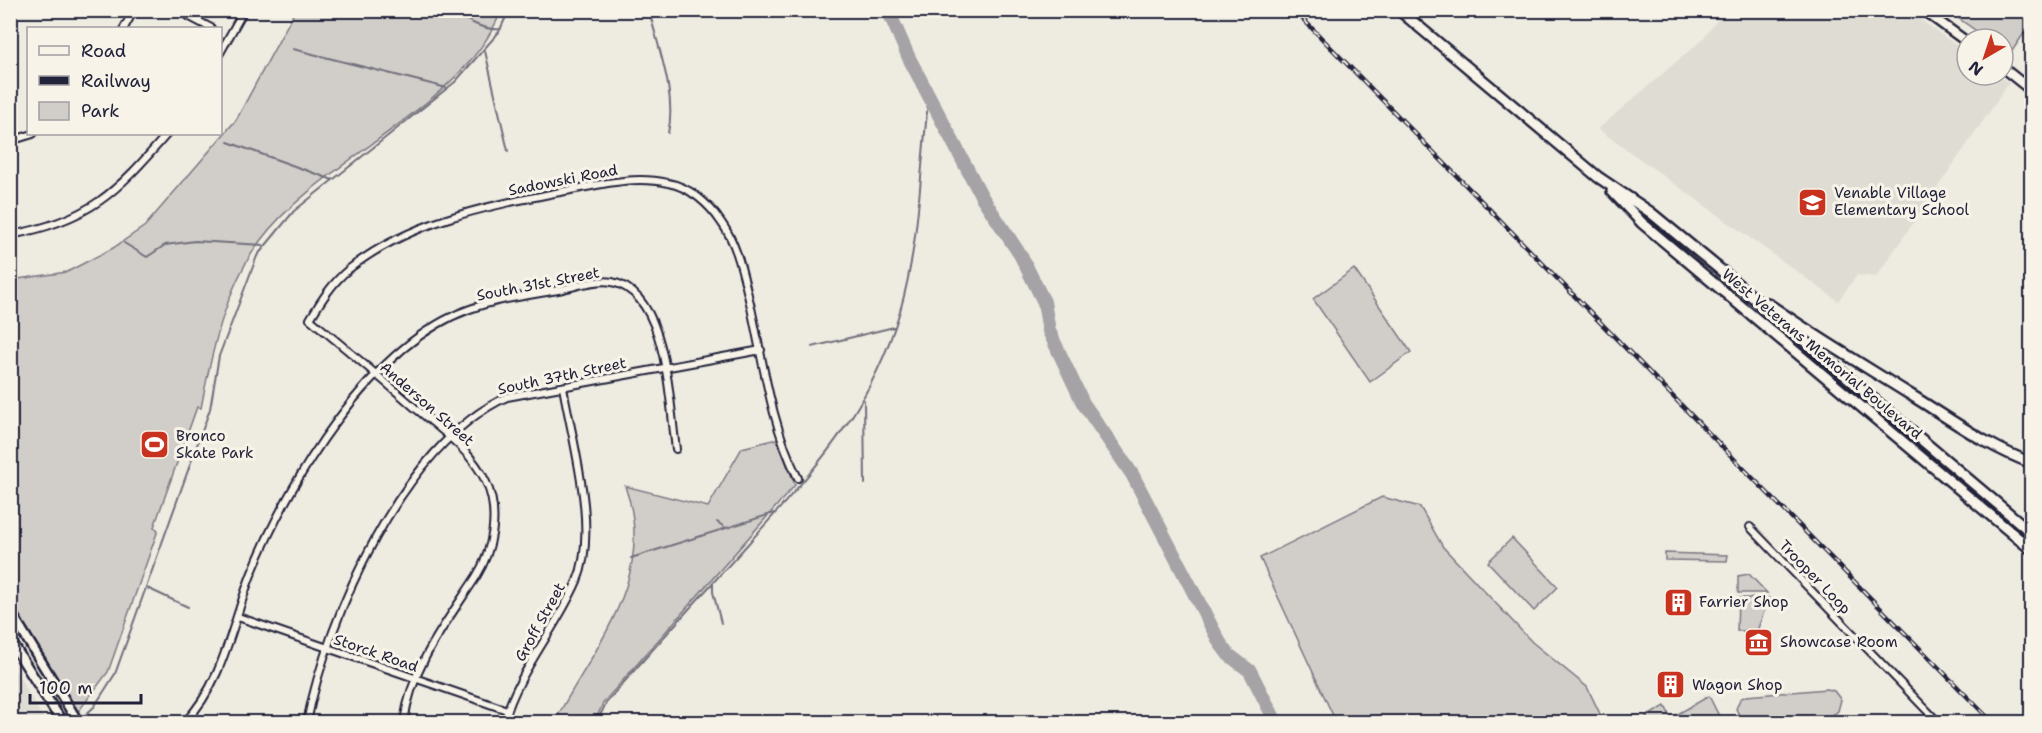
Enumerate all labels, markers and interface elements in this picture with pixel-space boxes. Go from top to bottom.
legend [27,27,222,135]
north arrow [1955,27,2015,87]
text: Road [81,39,126,63]
text: N [1964,56,1987,80]
text: Railway [81,69,151,93]
text: Park [81,99,120,123]
street label: Sadowski Road [507,160,620,200]
place label: Venable Village Elementary School [1834,183,1970,220]
school or university icon: Venable Village Elementary School [1797,186,1829,218]
street label: South 31st Street [475,262,601,306]
street label: West Veterans Memorial Boulevard [1718,264,1927,444]
street label: South 37th Street [496,353,628,399]
street label: Anderson Street [376,358,478,450]
place label: Bronco Skate Park [176,426,254,463]
sports icon: Bronco Skate Park [139,429,171,461]
street label: Trooper Loop [1775,536,1855,618]
street label: Groff Street [510,579,570,665]
building icon: Farrier Shop [1662,586,1694,618]
place label: Farrier Shop [1699,592,1788,612]
museum icon: Showcase Room [1743,626,1775,658]
street label: Storck Road [331,629,421,677]
place label: Showcase Room [1780,632,1898,652]
scale bar [30,667,141,705]
building icon: Wagon Shop [1655,669,1687,701]
place label: Wagon Shop [1692,675,1782,695]
text: 100 m [39,676,93,700]

